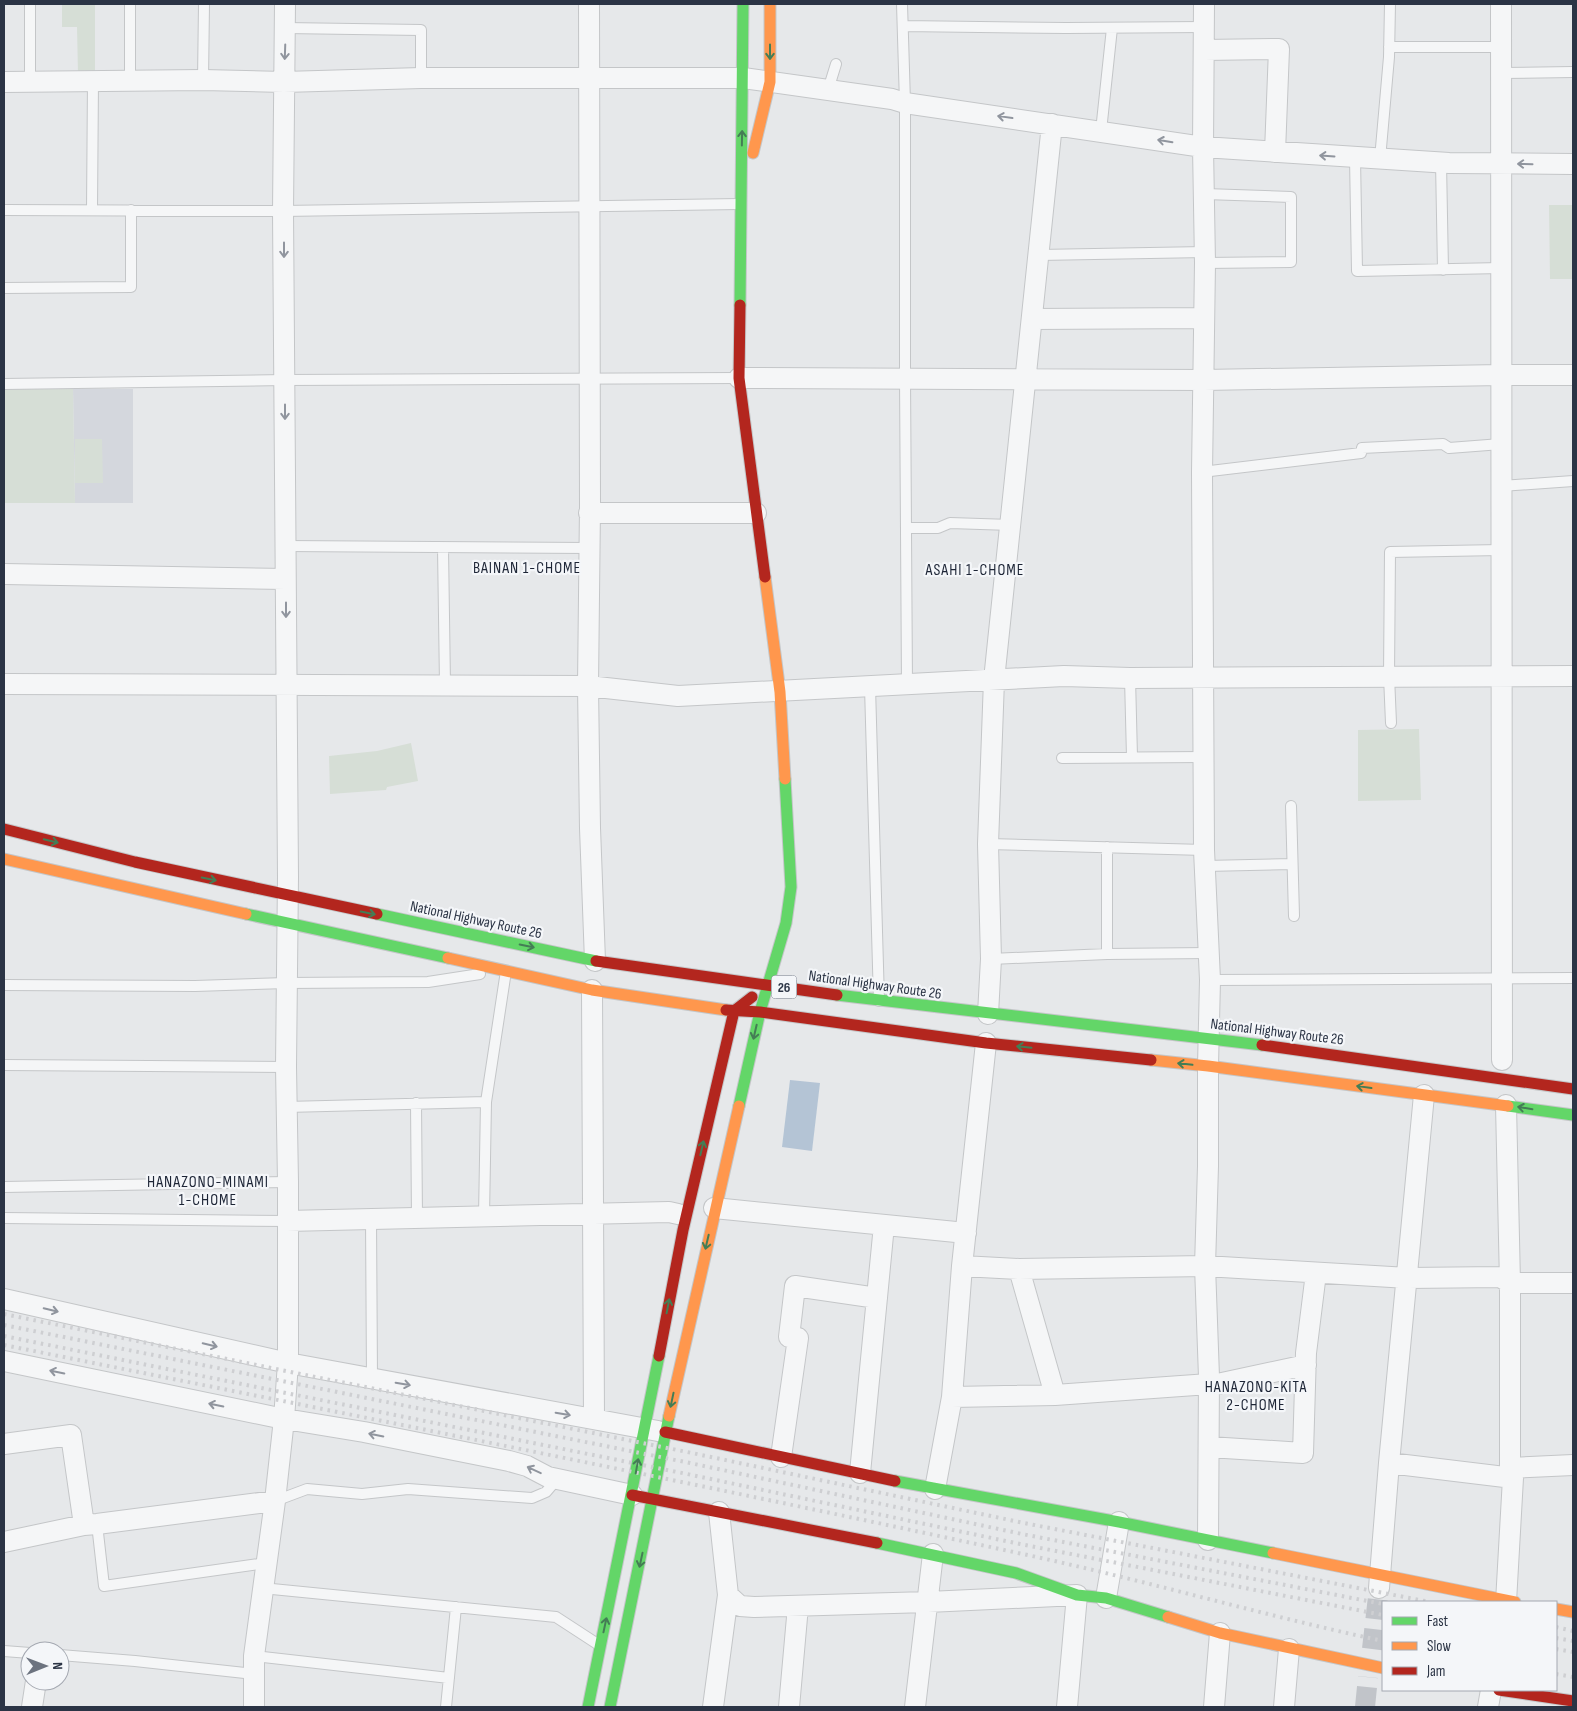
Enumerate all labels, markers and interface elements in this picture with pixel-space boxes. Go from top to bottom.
one-way arrow [280,44,289,60]
one-way arrow [765,44,775,60]
one-way arrow [997,112,1013,122]
one-way arrow [737,130,747,146]
one-way arrow [1158,136,1174,146]
one-way arrow [1319,151,1335,161]
one-way arrow [1517,159,1533,169]
one-way arrow [279,242,289,258]
one-way arrow [280,404,290,420]
district label: BAINAN 1-CHOME [473,559,581,578]
district label: ASAHI 1-CHOME [925,561,1024,580]
one-way arrow [281,602,291,618]
one-way arrow [43,837,59,846]
one-way arrow [201,874,217,884]
street label: National Highway Route 26 [408,897,544,943]
one-way arrow [360,909,376,918]
one-way arrow [519,942,535,952]
street label: National Highway Route 26 [807,966,943,1004]
road number: 26 [772,976,796,999]
street label: National Highway Route 26 [1209,1014,1345,1050]
one-way arrow [750,1024,759,1040]
one-way arrow [1016,1042,1032,1052]
one-way arrow [1178,1059,1194,1069]
one-way arrow [1356,1081,1372,1091]
one-way arrow [1517,1103,1533,1113]
one-way arrow [698,1140,707,1156]
district label: HANAZONO-MINAMI 1-CHOME [147,1173,269,1210]
one-way arrow [702,1233,711,1249]
one-way arrow [664,1299,674,1315]
one-way arrow [43,1305,59,1315]
one-way arrow [201,1341,217,1351]
one-way arrow [50,1366,66,1376]
district label: HANAZONO-KITA 2-CHOME [1205,1378,1307,1415]
one-way arrow [395,1380,411,1390]
one-way arrow [667,1392,676,1408]
one-way arrow [209,1399,225,1409]
one-way arrow [555,1409,571,1419]
one-way arrow [369,1429,385,1439]
one-way arrow [633,1458,643,1474]
one-way arrow [527,1465,542,1475]
one-way arrow [635,1551,645,1567]
legend [1382,1601,1557,1691]
text: Fast [1427,1612,1449,1631]
one-way arrow [601,1618,610,1634]
text: Slow [1427,1637,1451,1656]
north arrow [20,1641,70,1691]
text: N [49,1662,66,1670]
text: Jam [1426,1662,1445,1681]

